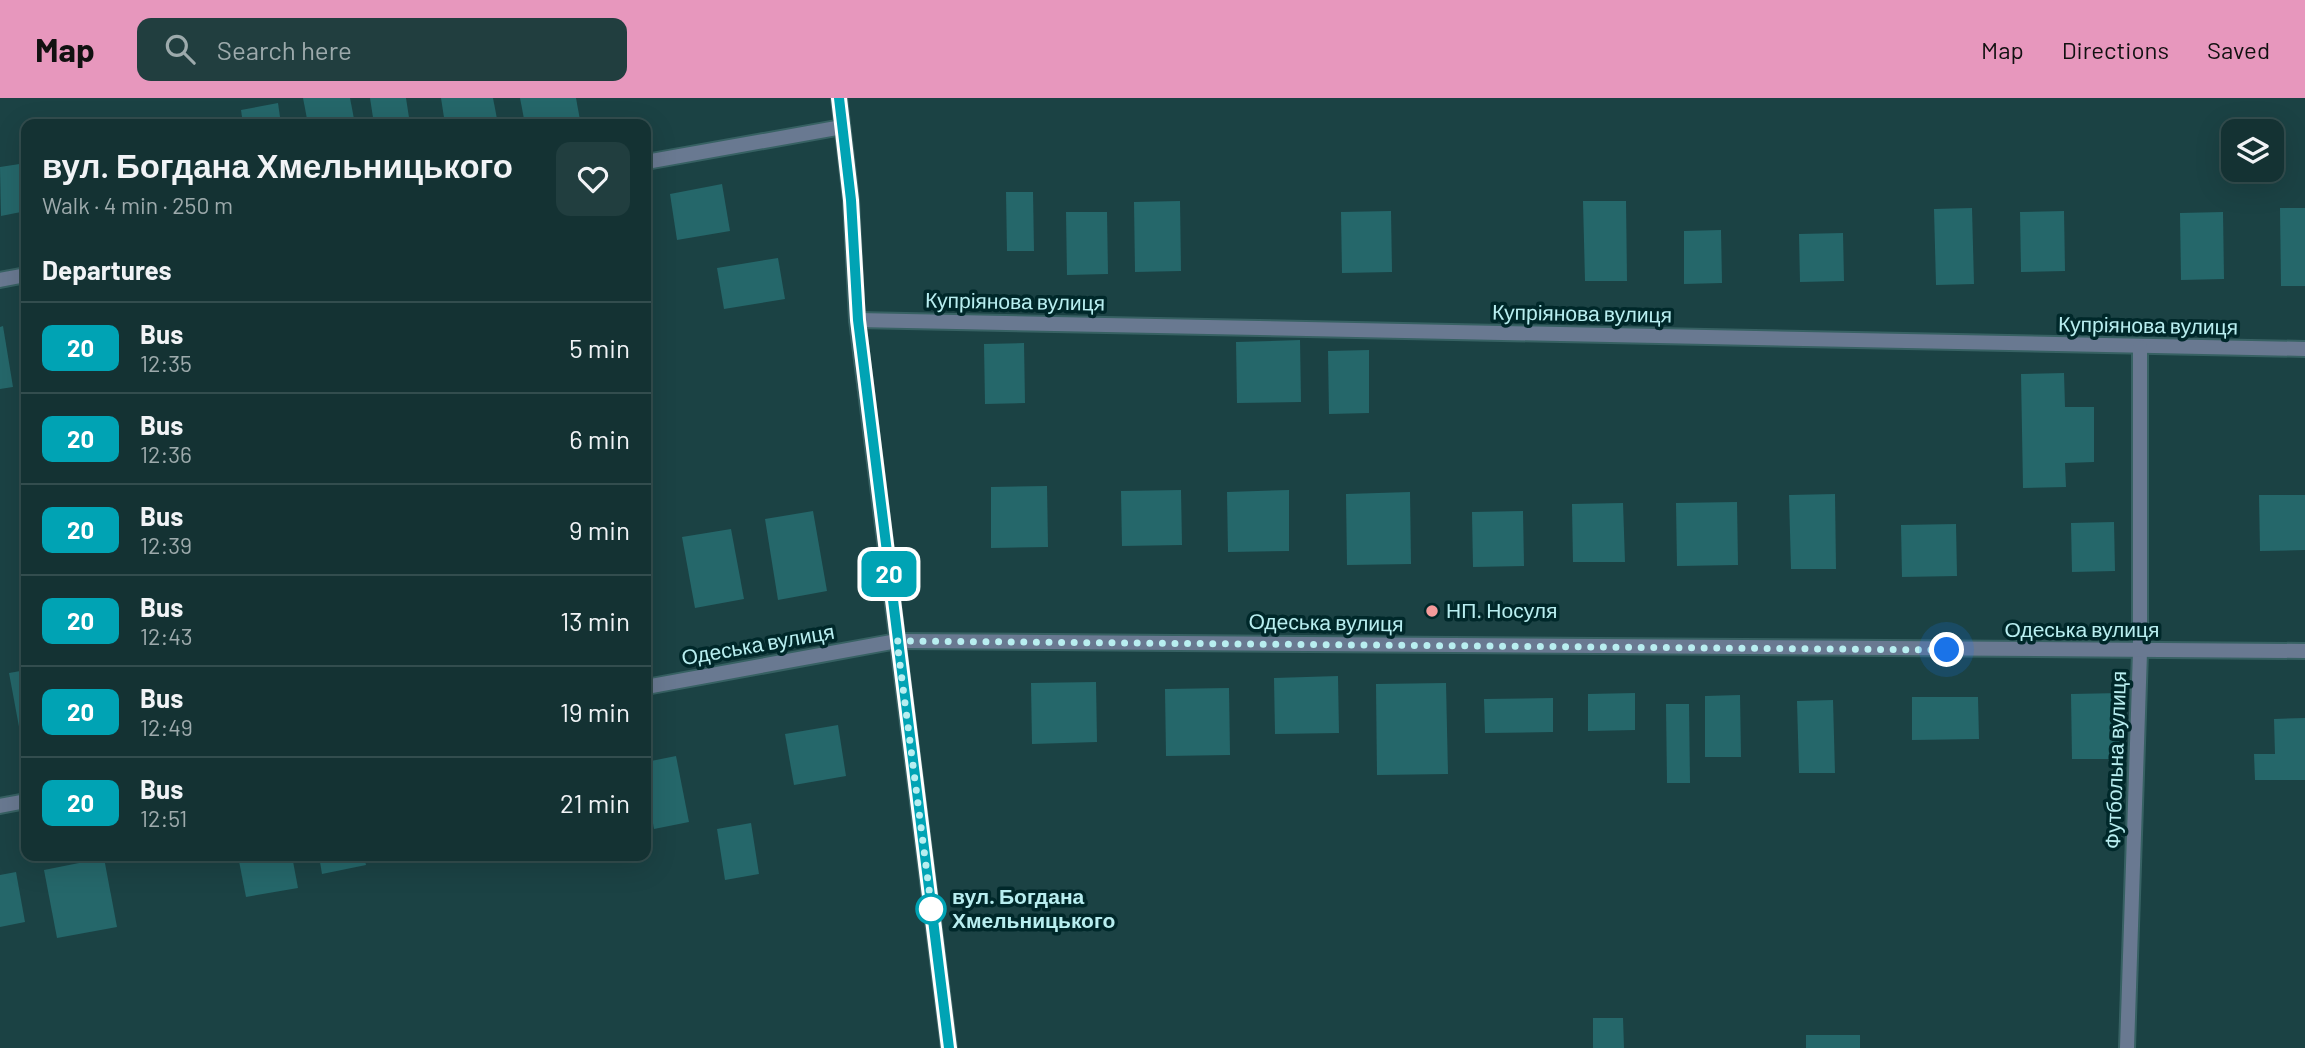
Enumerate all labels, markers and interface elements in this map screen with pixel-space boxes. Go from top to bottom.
search box [137,18,627,81]
text: Map [35,29,95,69]
icon: search [161,30,199,68]
text: Search here [217,34,352,65]
text: Map [1981,35,2024,64]
text: Directions [2062,35,2169,64]
text: Saved [2207,35,2270,64]
map controls [2221,119,2284,182]
button: layers [2221,119,2284,182]
button: heart [556,142,630,216]
text: вул. Богдана Хмельницького [42,145,513,185]
text: Walk · 4 min · 250 m [42,191,233,219]
text: Departures [42,254,172,285]
street label: Купріянова вулиця [925,286,1105,315]
street label: Купріянова вулиця [1492,298,1672,327]
street label: Купріянова вулиця [2058,310,2238,339]
text: Bus [140,318,183,349]
text: 5 min [569,332,630,363]
text: 20 [67,333,94,362]
text: 12:35 [140,349,192,377]
text: Bus [140,409,183,440]
text: 6 min [569,423,630,454]
text: 20 [67,424,94,453]
text: 12:36 [140,440,192,468]
text: Bus [140,500,183,531]
text: 9 min [569,514,630,545]
text: 20 [67,515,94,544]
text: 12:39 [140,531,192,559]
line badge: 20 [858,551,920,597]
text: 20 [875,559,903,588]
text: Bus [140,591,183,622]
place label: НП. Носуля [1446,597,1557,622]
marker: НП. Носуля [1424,603,1440,619]
text: 13 min [560,605,630,636]
text: 20 [67,606,94,635]
street label: Одеська вулиця [1248,608,1404,635]
street label: Одеська вулиця [2005,616,2159,641]
street label: Одеська вулиця [679,618,836,669]
text: 12:43 [140,622,193,650]
your location [1929,632,1964,667]
street label: Футбольна вулиця [2099,671,2130,849]
text: Bus [140,682,183,713]
text: 19 min [560,696,630,727]
text: 20 [67,697,94,726]
text: 12:49 [140,713,193,741]
text: Bus [140,773,183,804]
text: 21 min [560,787,630,818]
text: 20 [67,788,94,817]
text: 12:51 [140,804,187,832]
place label: вул. Богдана Хмельницького [952,883,1115,932]
marker: вул. Богдана Хмельницького [916,894,946,924]

